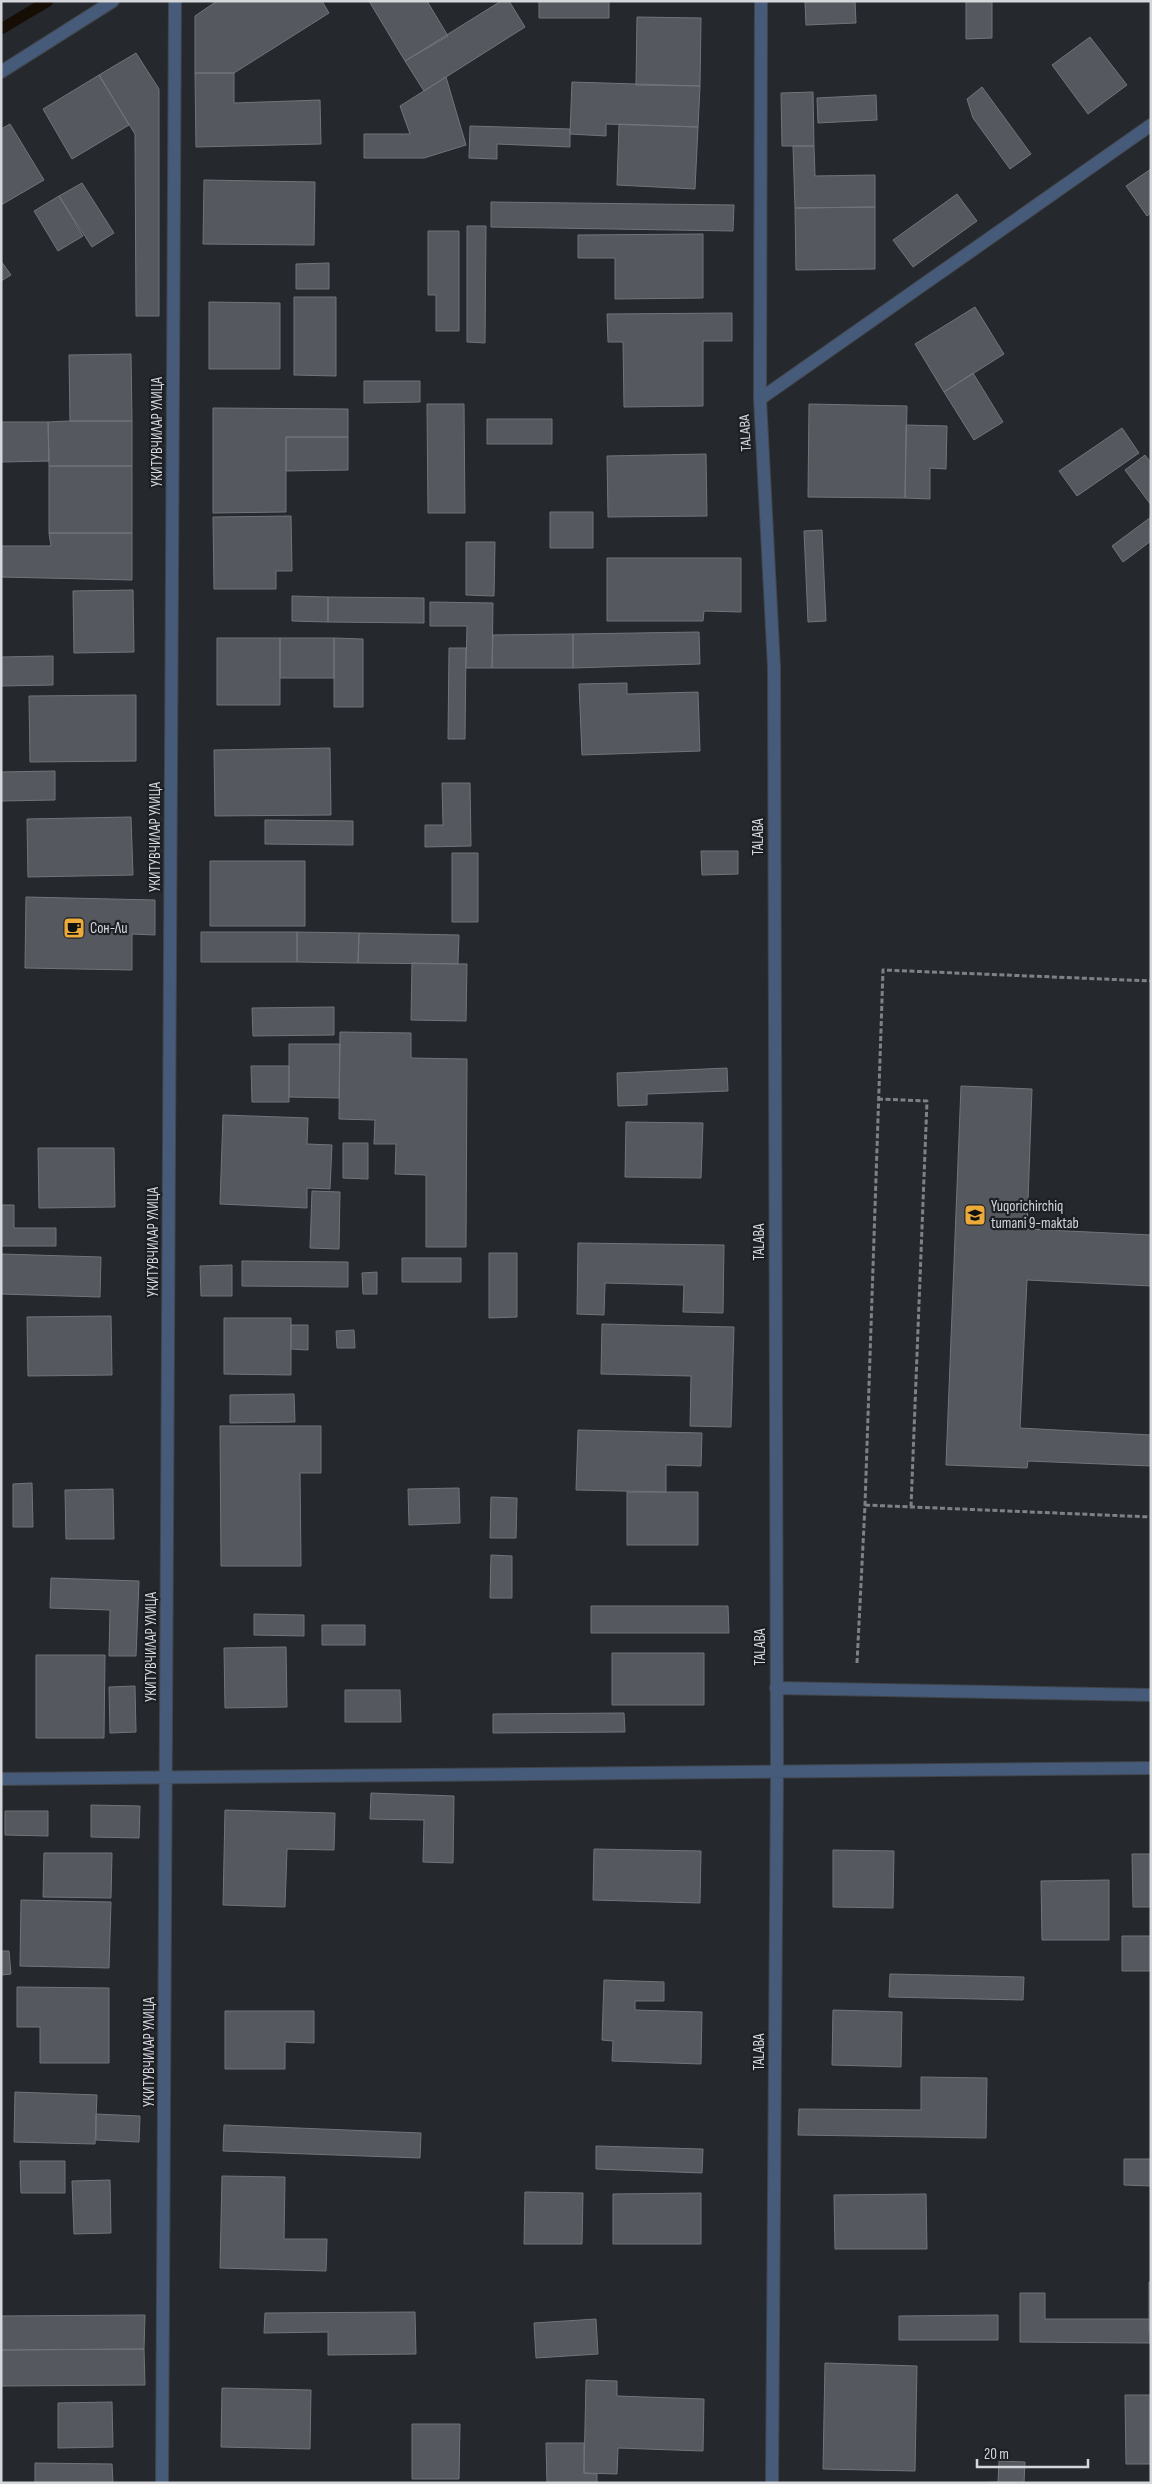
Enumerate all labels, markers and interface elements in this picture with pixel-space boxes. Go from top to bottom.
street label: УКИТУВЧИЛАР УЛИЦА [148,376,167,487]
street label: TALABA [735,413,756,452]
street label: УКИТУВЧИЛАР УЛИЦА [146,781,165,892]
street label: TALABA [749,818,768,856]
cafe icon: Сон-Ли [62,916,86,940]
place label: Сон-Ли [90,919,127,938]
street label: УКИТУВЧИЛАР УЛИЦА [144,1186,163,1297]
place label: Yuqorichirchiq tumani 9-maktab [991,1197,1079,1233]
school or university icon: Yuqorichirchiq tumani 9-maktab [963,1203,987,1227]
street label: TALABA [750,1223,769,1261]
street label: УКИТУВЧИЛАР УЛИЦА [142,1591,161,1702]
street label: TALABA [751,1628,770,1666]
street label: УКИТУВЧИЛАР УЛИЦА [140,1996,159,2107]
street label: TALABA [750,2033,769,2071]
scale bar [977,2436,1088,2468]
text: 20 m [984,2445,1009,2464]

